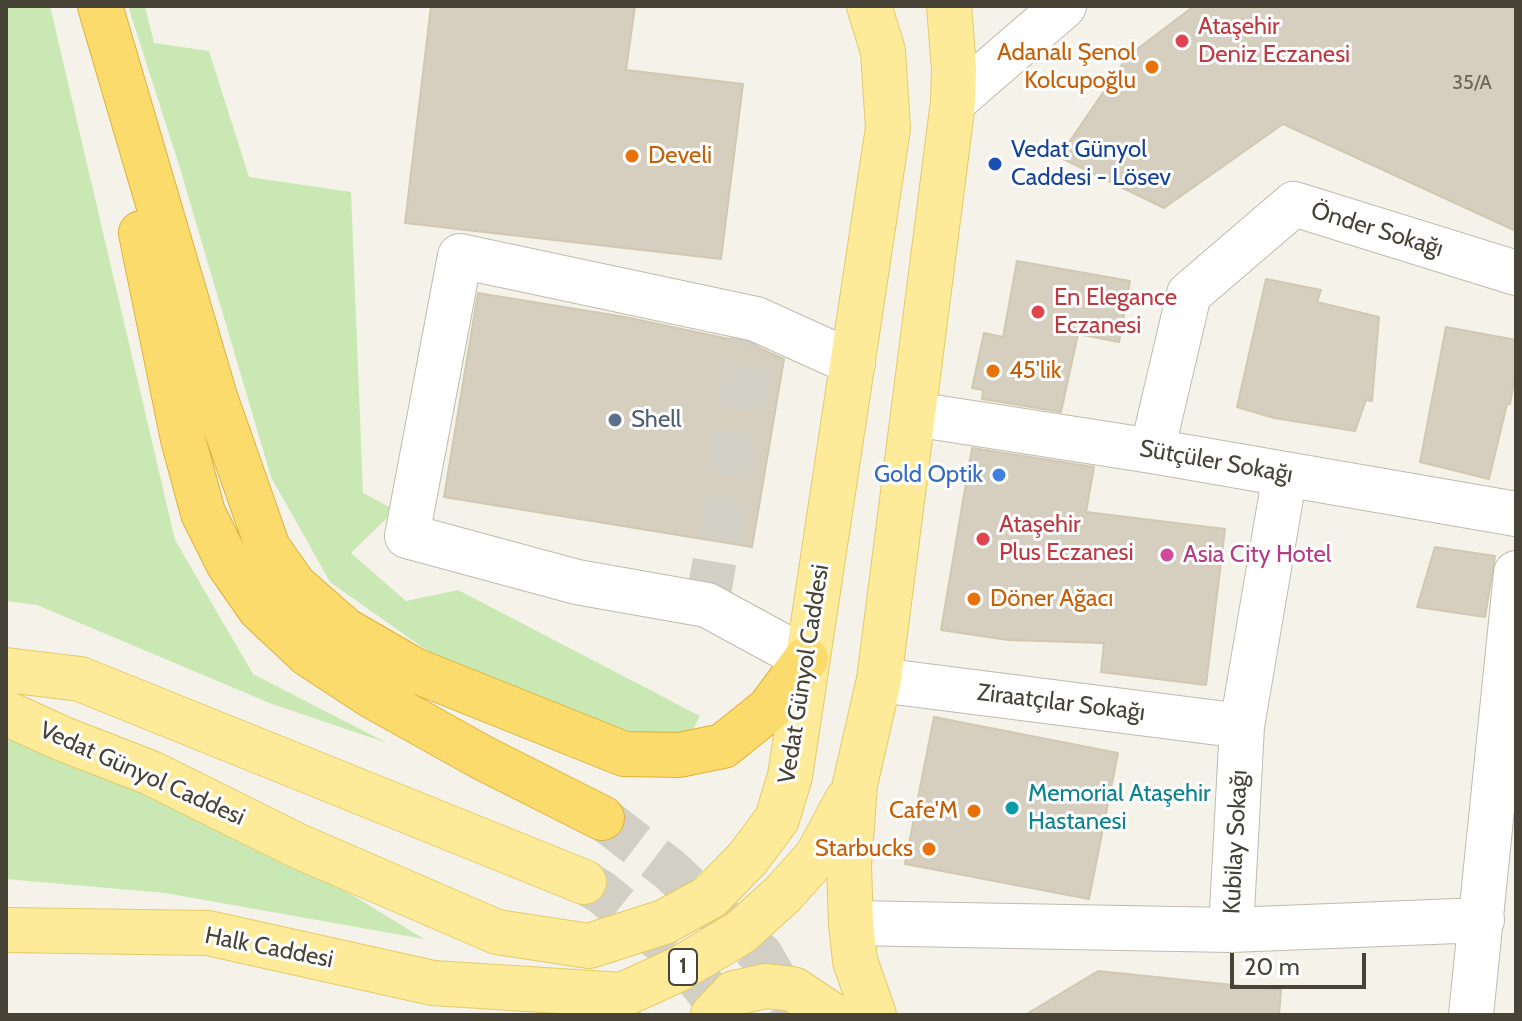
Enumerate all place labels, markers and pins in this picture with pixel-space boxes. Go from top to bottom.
place label: Ataşehir Deniz Eczanesi [1198,13,1350,69]
marker: Ataşehir Deniz Eczanesi [1173,32,1191,50]
place label: Adanalı Şenol Kolcupoğlu [997,39,1136,95]
marker: Adanalı Şenol Kolcupoğlu [1143,58,1161,76]
place label: Vedat Günyol Caddesi - Lösev [1011,136,1171,192]
place label: Develi [648,142,712,170]
marker: Develi [623,147,641,165]
marker: Vedat Günyol Caddesi - Lösev [986,155,1004,173]
place label: En Elegance Eczanesi [1054,284,1177,340]
marker: En Elegance Eczanesi [1029,303,1047,321]
place label: 45'lik [1009,357,1061,385]
marker: 45'lik [984,362,1002,380]
place label: Shell [631,406,681,434]
marker: Shell [606,411,624,429]
place label: Gold Optik [874,461,983,489]
marker: Gold Optik [990,466,1008,484]
place label: Ataşehir Plus Eczanesi [999,511,1134,567]
marker: Ataşehir Plus Eczanesi [974,530,992,548]
place label: Asia City Hotel [1183,541,1332,569]
marker: Asia City Hotel [1158,546,1176,564]
place label: Döner Ağacı [990,585,1113,613]
marker: Döner Ağacı [965,590,983,608]
place label: Memorial Ataşehir Hastanesi [1028,780,1211,836]
place label: Cafe'M [889,797,958,825]
marker: Memorial Ataşehir Hastanesi [1003,799,1021,817]
marker: Cafe'M [965,802,983,820]
place label: Starbucks [815,835,913,863]
marker: Starbucks [920,840,938,858]

